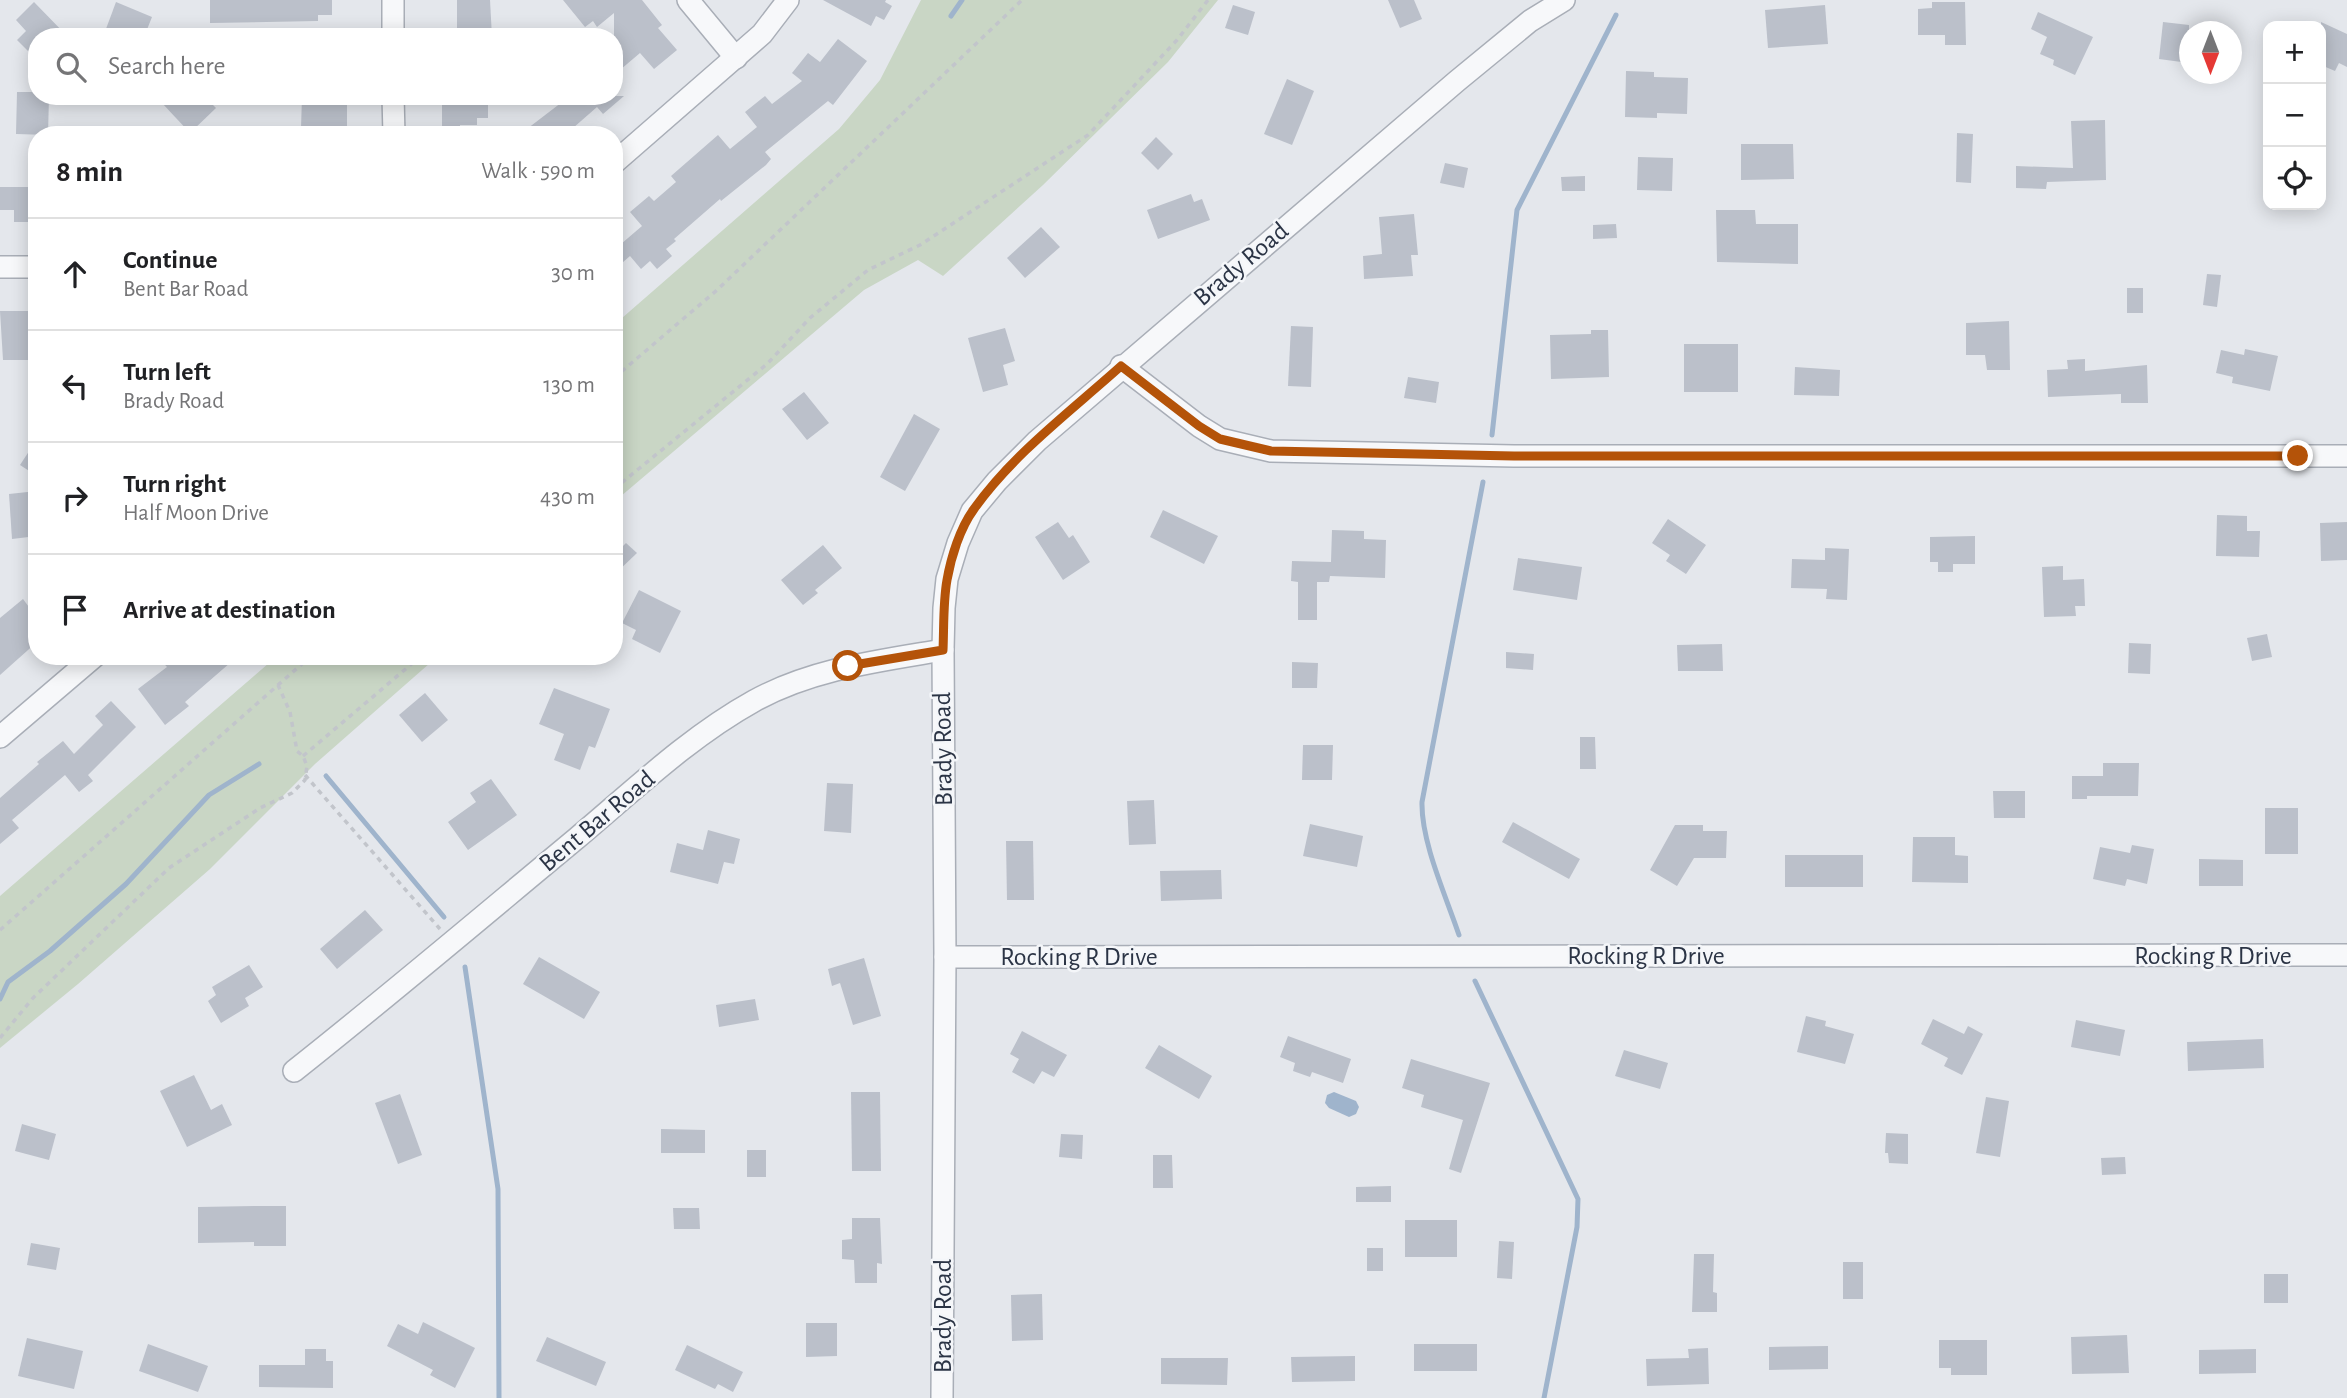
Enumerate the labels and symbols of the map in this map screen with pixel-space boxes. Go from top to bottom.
north arrow [2179,21,2242,84]
street label: Brady Road [1189,217,1293,311]
route end [2282,440,2313,471]
route start [832,650,863,681]
street label: Brady Road [929,692,957,806]
street label: Bent Bar Road [534,765,660,877]
street label: Rocking R Drive [1567,943,1725,969]
street label: Rocking R Drive [2134,943,2292,969]
street label: Rocking R Drive [1000,944,1158,970]
street label: Brady Road [930,1259,956,1373]

